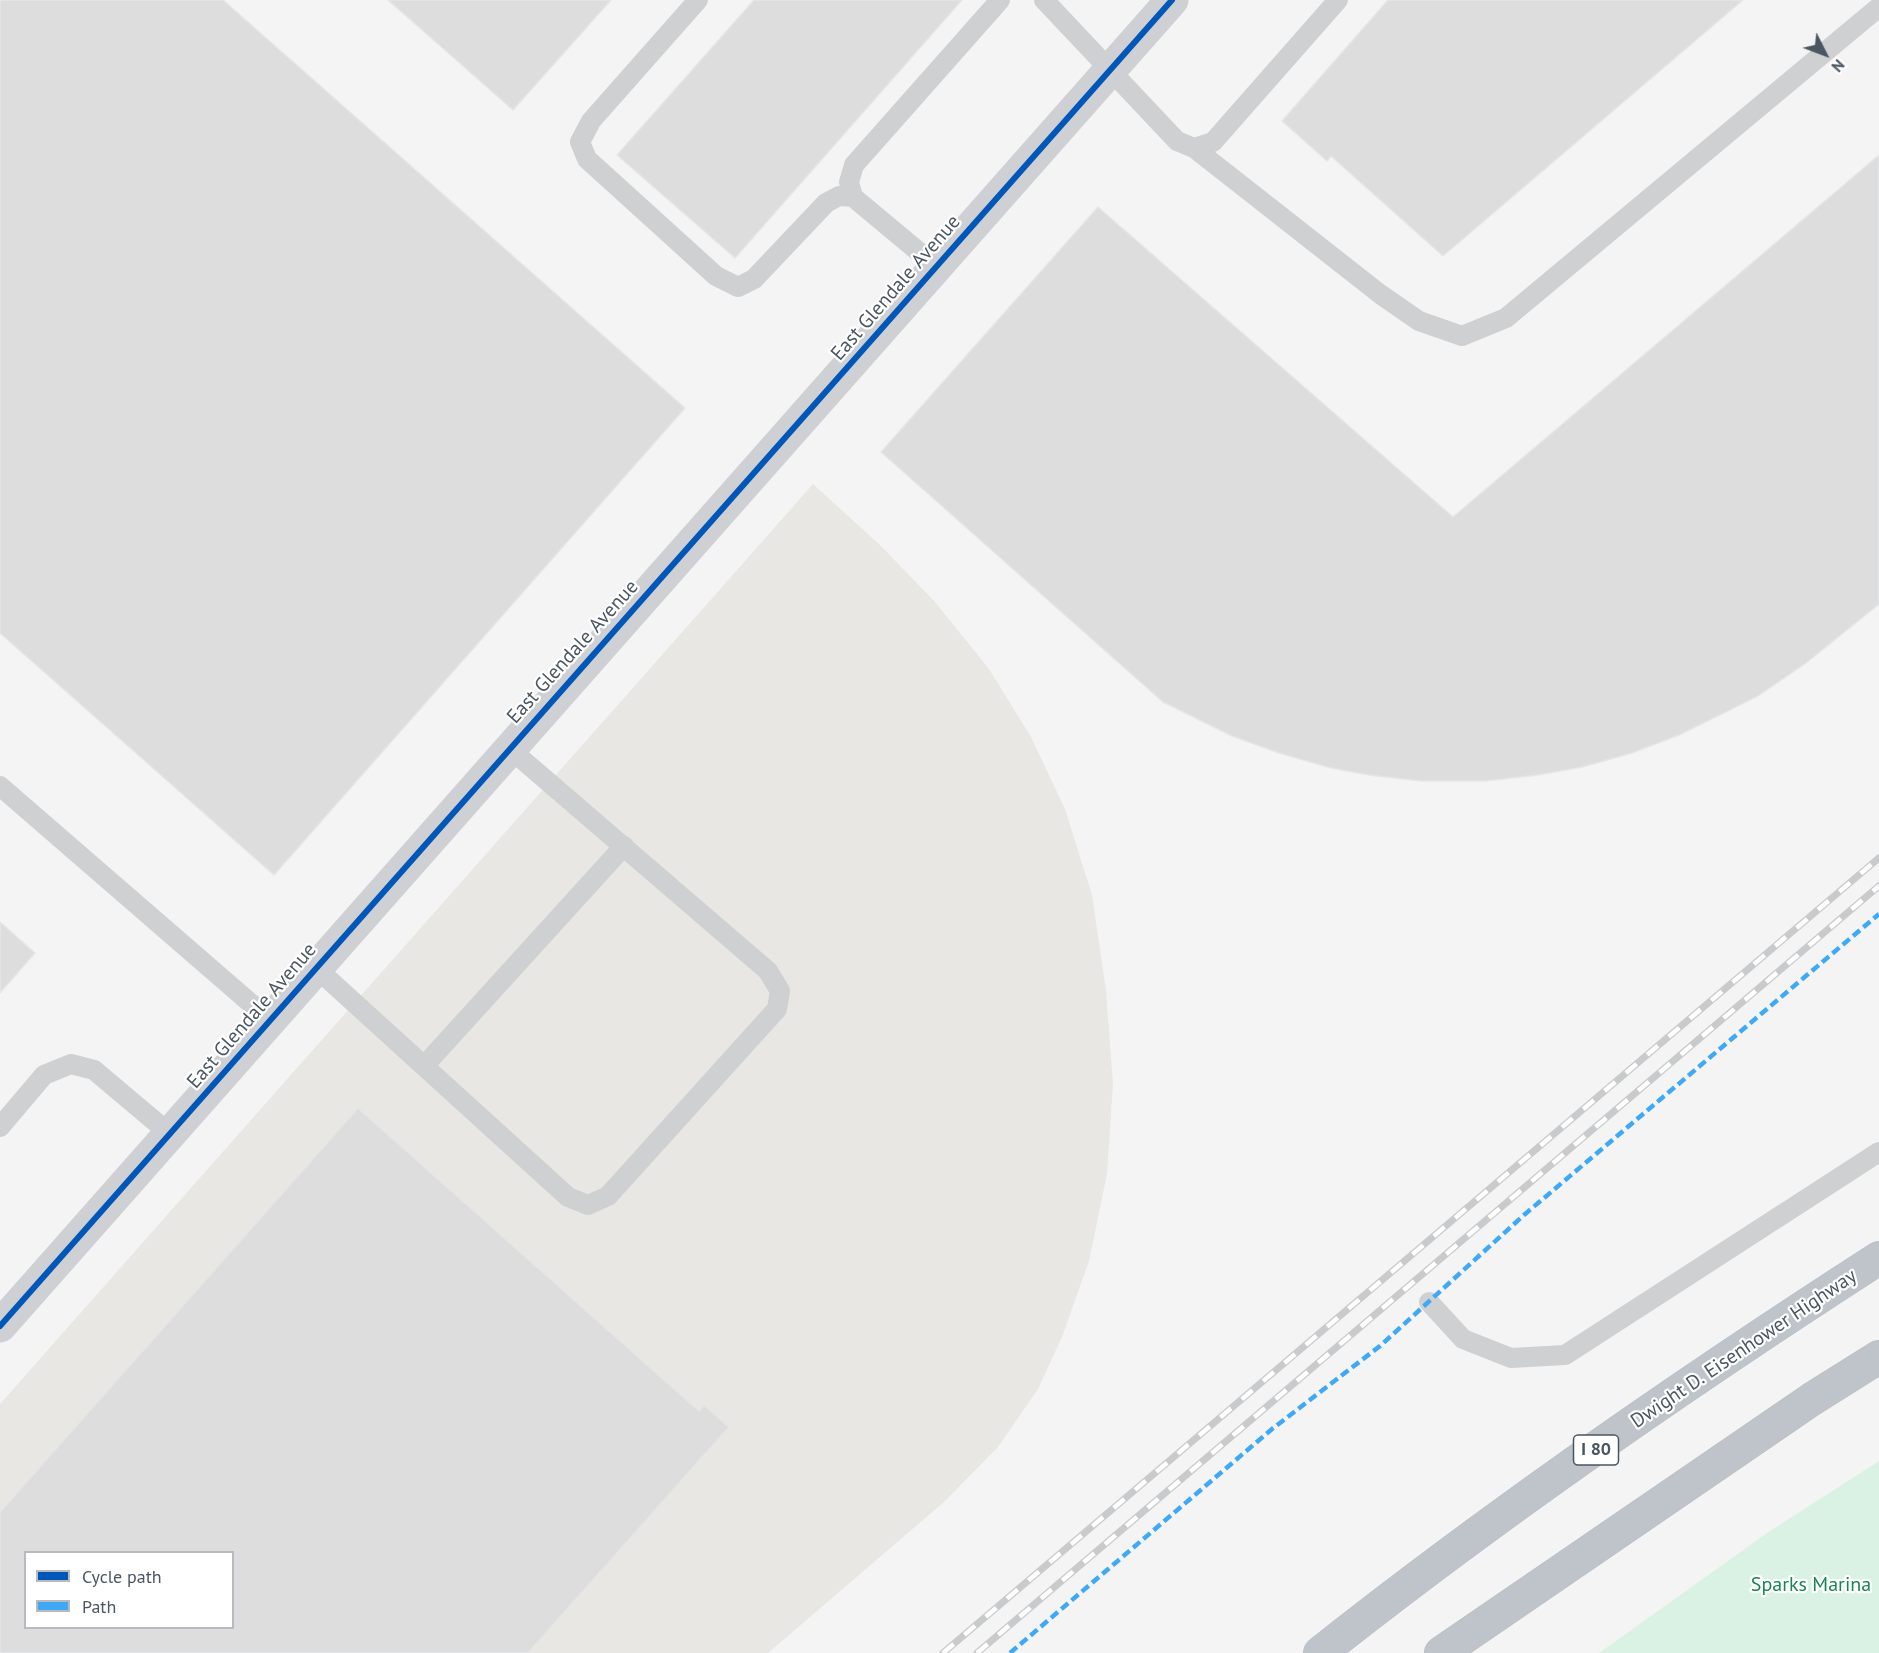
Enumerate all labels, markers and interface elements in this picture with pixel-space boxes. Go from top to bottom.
north arrow [1795,24,1855,84]
text: N [1827,55,1849,77]
street label: East Glendale Avenue [826,210,966,366]
street label: East Glendale Avenue [502,575,644,729]
street label: East Glendale Avenue [182,938,322,1094]
street label: Dwight D. Eisenhower Highway [1626,1264,1862,1434]
road number: I 80 [1574,1435,1618,1465]
legend [24,1551,234,1629]
text: Cycle path [82,1565,162,1588]
park label: Sparks Marina [1751,1573,1871,1597]
text: Path [82,1595,116,1618]

